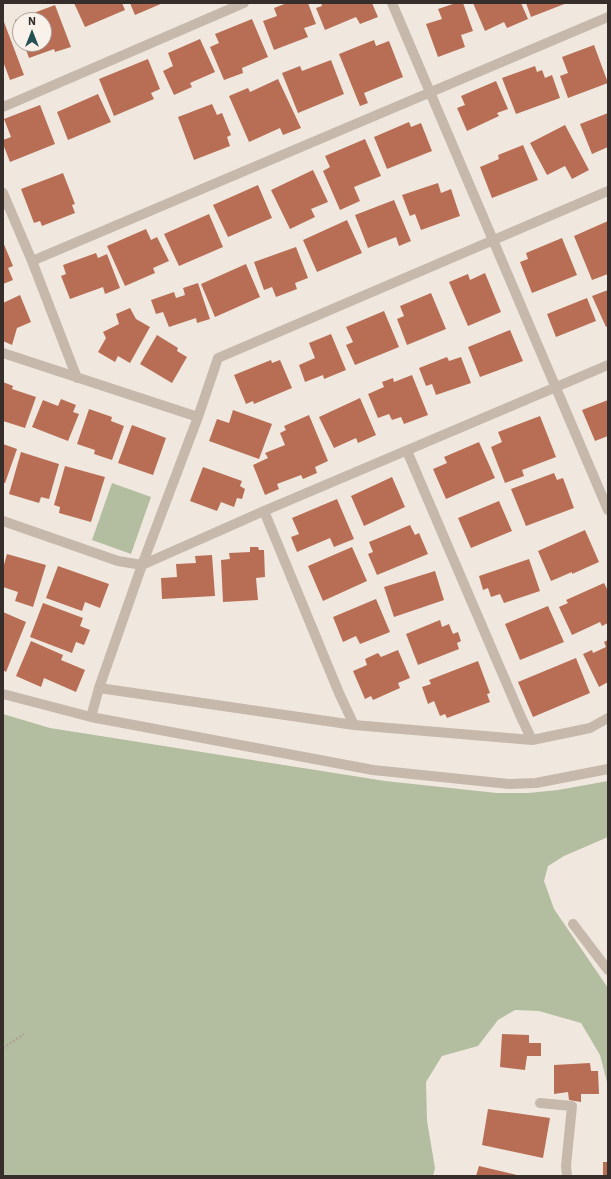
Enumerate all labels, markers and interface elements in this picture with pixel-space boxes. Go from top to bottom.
north arrow [12,12,52,52]
text: N [28,14,36,28]

